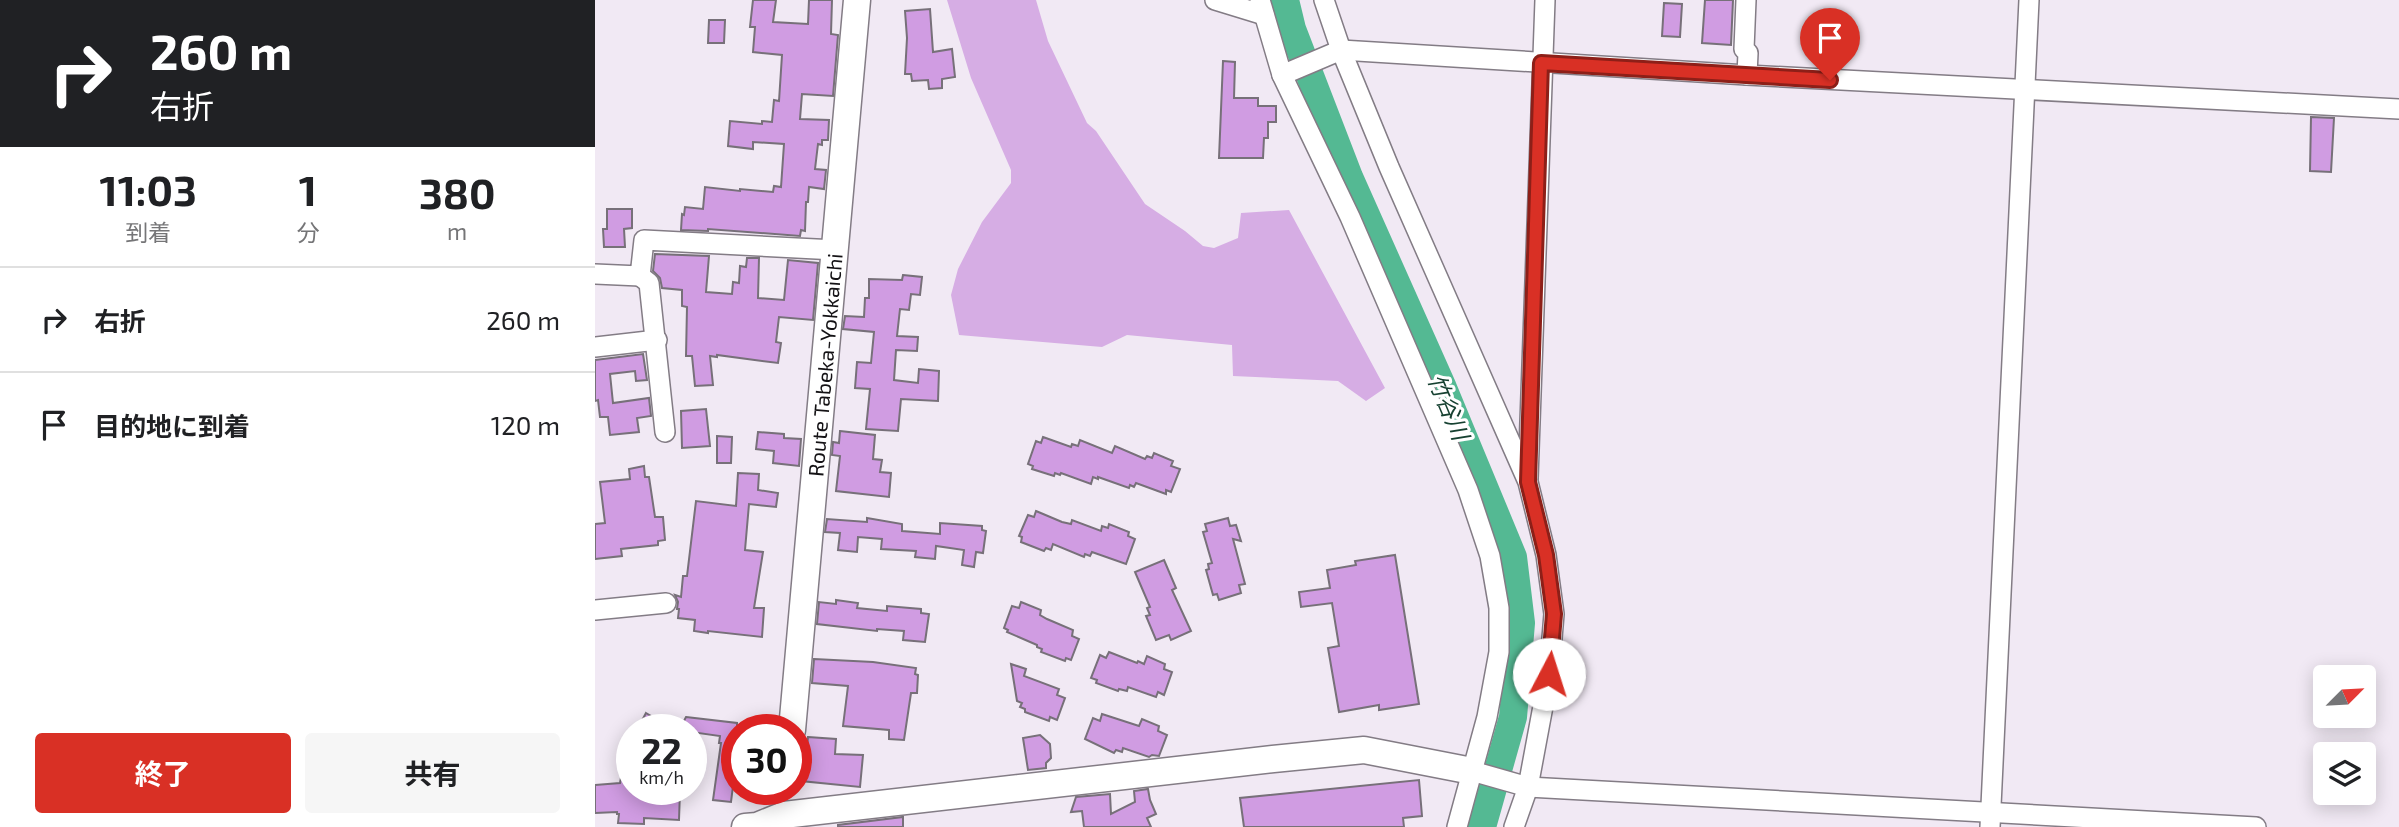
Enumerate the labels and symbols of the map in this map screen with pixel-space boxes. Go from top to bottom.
pin [1800,8,1860,80]
street label: Route Tabeka-Yokkaichi [802,252,847,478]
water label: 竹谷川 [1423,369,1476,447]
position arrow [1512,637,1586,711]
north arrow [2313,665,2377,728]
speed limit sign: 30 [721,714,812,805]

